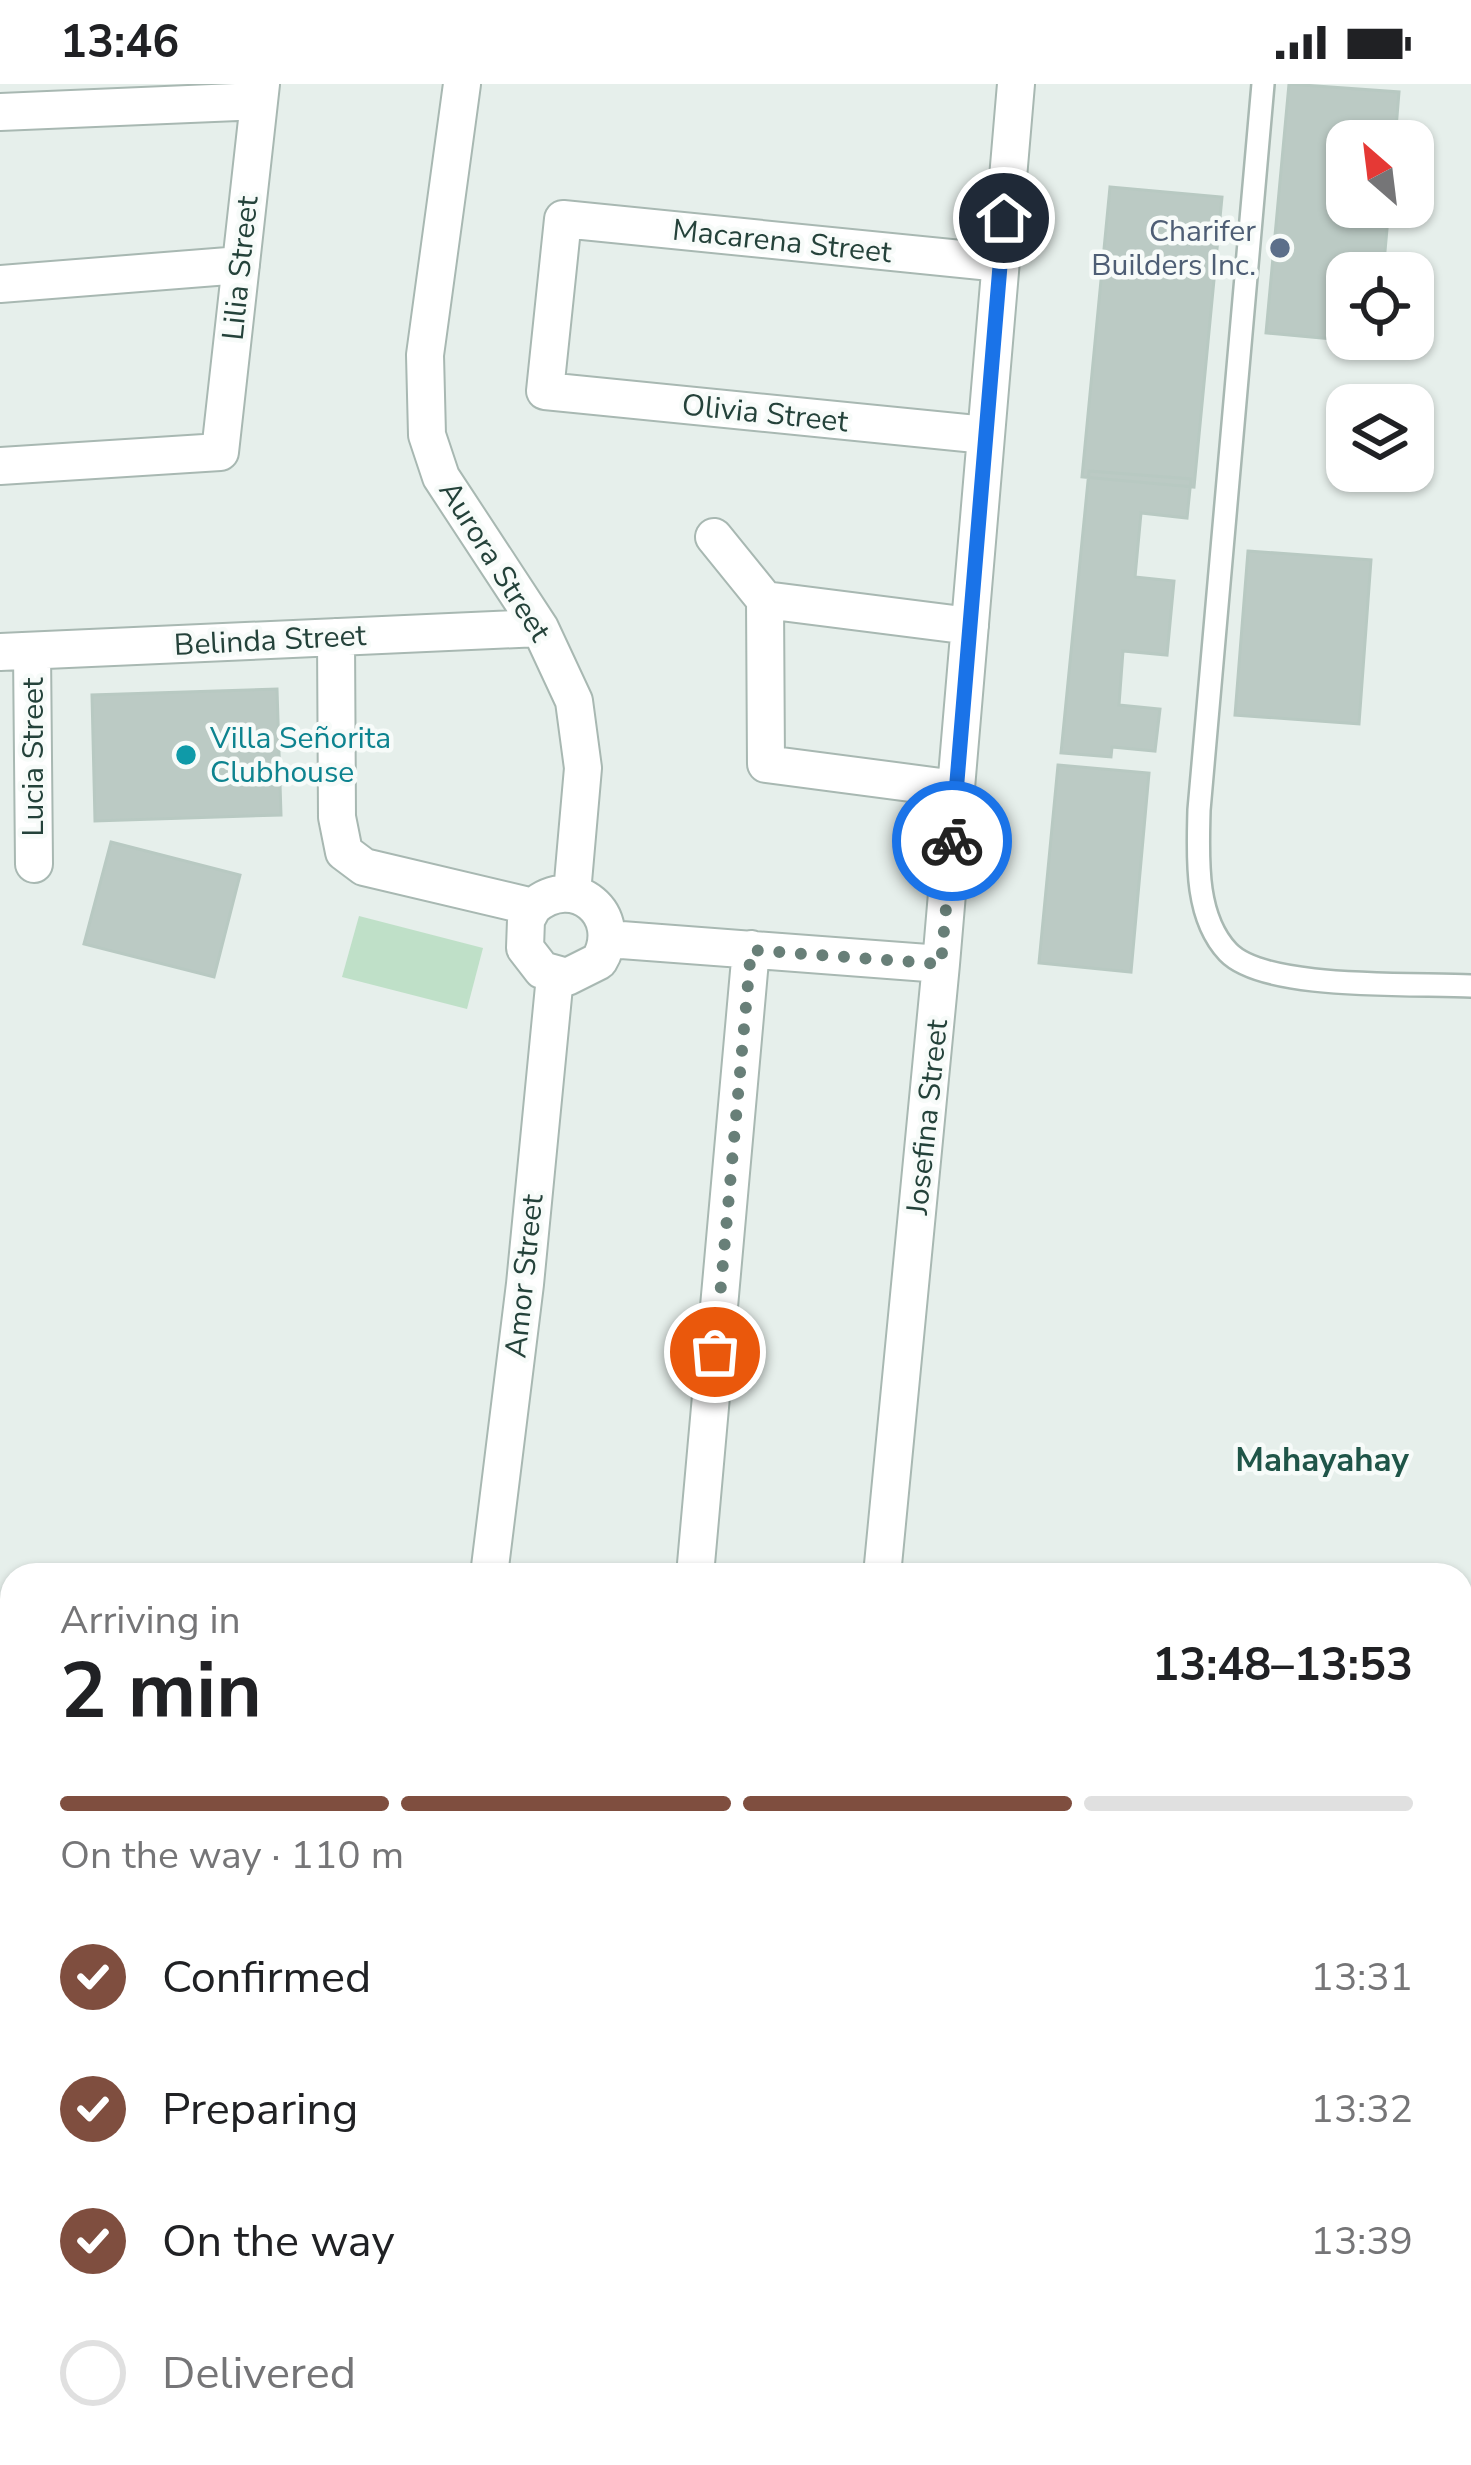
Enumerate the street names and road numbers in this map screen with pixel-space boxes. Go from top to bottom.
street label: Lilia Street [213,194,268,342]
street label: Macarena Street [670,210,894,273]
street label: Olivia Street [680,384,850,443]
street label: Aurora Street [429,473,560,650]
street label: Belinda Street [173,615,367,666]
street label: Lucia Street [13,677,54,837]
street label: Josefina Street [897,1017,958,1218]
street label: Amor Street [496,1192,554,1360]

